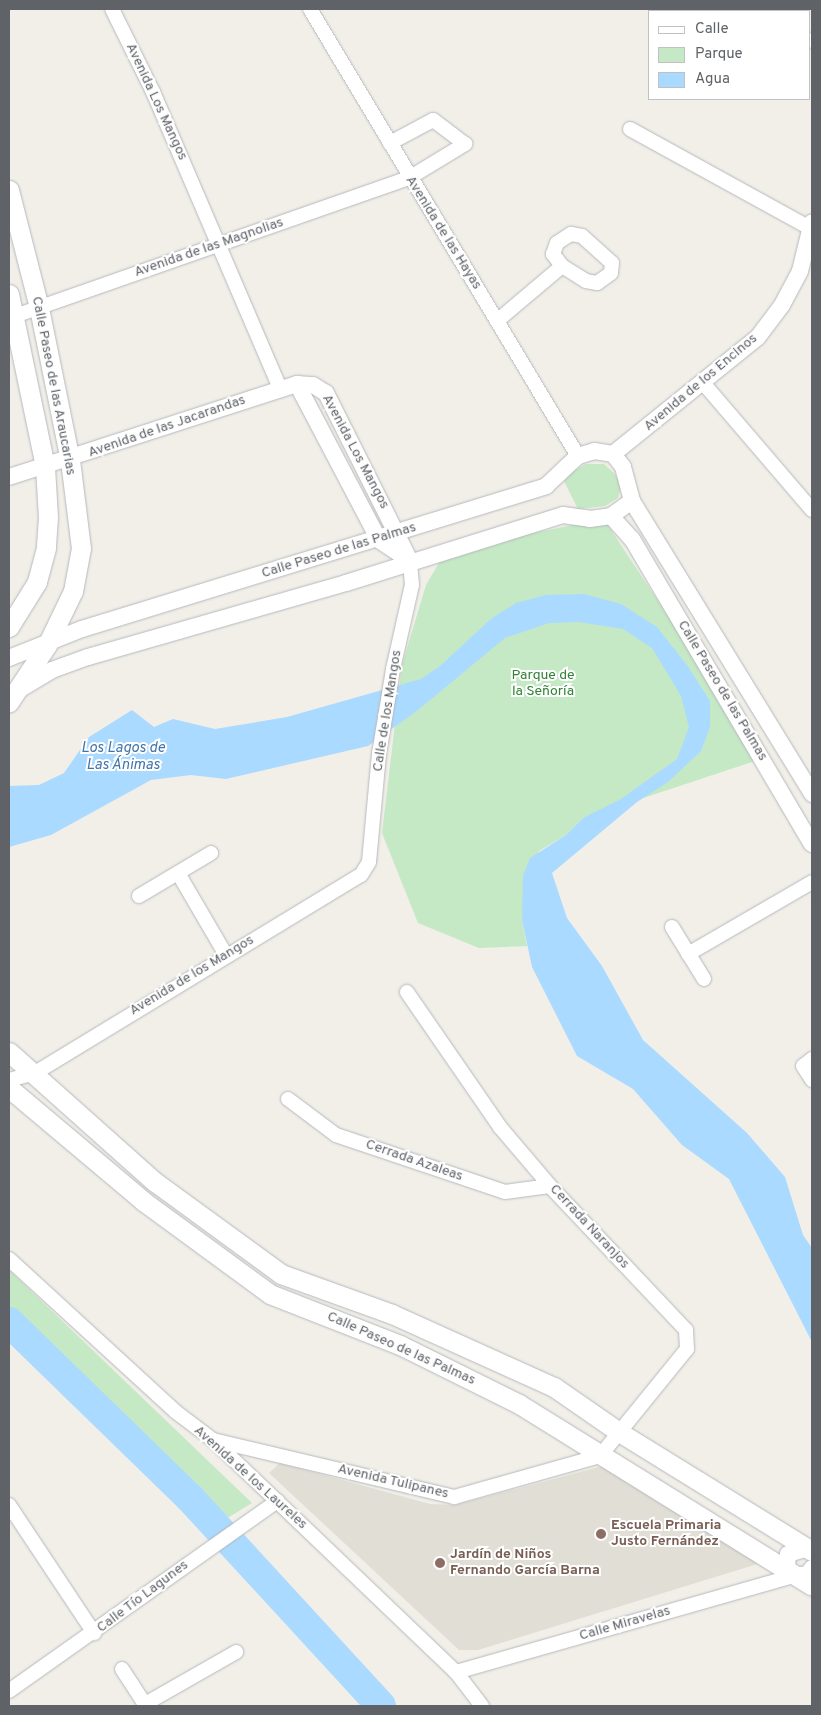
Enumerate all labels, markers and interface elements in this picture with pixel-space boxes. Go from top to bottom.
legend [648,10,811,100]
text: Calle [695,20,729,39]
street label: Avenida Los Mangos [121,41,191,163]
text: Parque [695,45,743,64]
text: Agua [695,70,730,89]
street label: Avenida de las Hayas [401,173,485,293]
street label: Avenida de las Magnolias [132,215,286,281]
street label: Calle Paseo de las Araucarias [27,295,79,477]
street label: Avenida de los Encinos [641,331,761,435]
street label: Avenida de las Jacarandas [86,392,248,462]
street label: Avenida Los Mangos [318,392,392,512]
street label: Calle Paseo de las Palmas [260,519,418,583]
street label: Calle Paseo de las Palmas [673,618,771,764]
street label: Calle de los Mangos [370,649,406,773]
park label: Parque de la Señoría [511,668,575,700]
water label: Los Lagos de Las Ánimas [81,739,165,774]
street label: Avenida de los Mangos [127,932,257,1020]
street label: Cerrada Azaleas [363,1136,465,1186]
street label: Cerrada Naranjos [546,1181,632,1273]
street label: Calle Paseo de las Palmas [324,1309,478,1389]
street label: Avenida de los Laureles [190,1423,310,1533]
street label: Avenida Tulipanes [336,1461,450,1503]
place label: Escuela Primaria Justo Fernández [611,1518,721,1550]
marker: Escuela Primaria Justo Fernández [595,1528,607,1540]
place label: Jardín de Niños Fernando García Barna [450,1547,600,1580]
street label: Calle Tío Lagunes [94,1557,192,1637]
marker: Jardín de Niños Fernando García Barna [434,1557,446,1569]
street label: Calle Miravelas [577,1603,673,1645]

